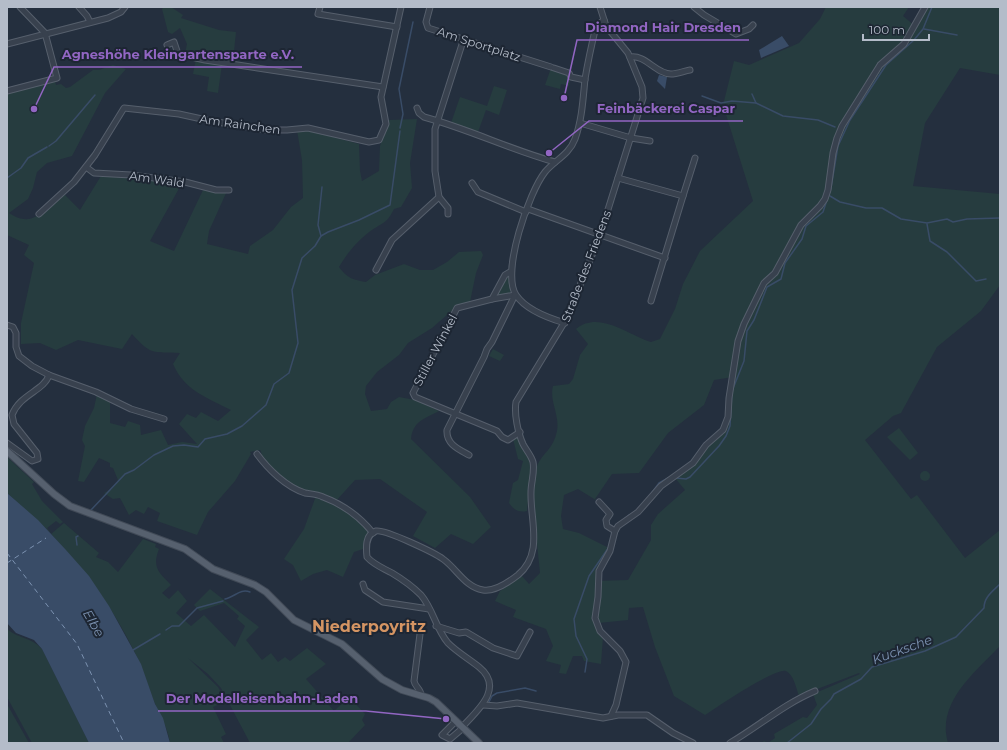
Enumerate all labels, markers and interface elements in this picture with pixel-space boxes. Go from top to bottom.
callout: Diamond Hair Dresden [577,15,749,40]
scale bar [863,16,929,42]
text: Diamond Hair Dresden [585,19,741,35]
text: 100 m [869,22,905,37]
street label: Am Sportplatz [435,23,523,65]
callout: Agneshöhe Kleingartensparte e.V. [54,42,302,67]
text: Agneshöhe Kleingartensparte e.V. [61,46,294,62]
callout: Feinbäckerei Caspar [589,96,743,121]
text: Feinbäckerei Caspar [597,100,736,116]
street label: Am Rainchen [199,111,281,137]
street label: Am Wald [128,168,186,190]
street label: Straße des Friedens [558,208,614,324]
street label: Stiller Winkel [410,312,460,388]
water label: Elbe [80,606,108,640]
district label: Niederpoyritz [312,617,426,636]
water label: Kucksche [870,631,934,667]
callout: Der Modelleisenbahn-Laden [158,686,366,711]
text: Der Modelleisenbahn-Laden [166,690,358,706]

